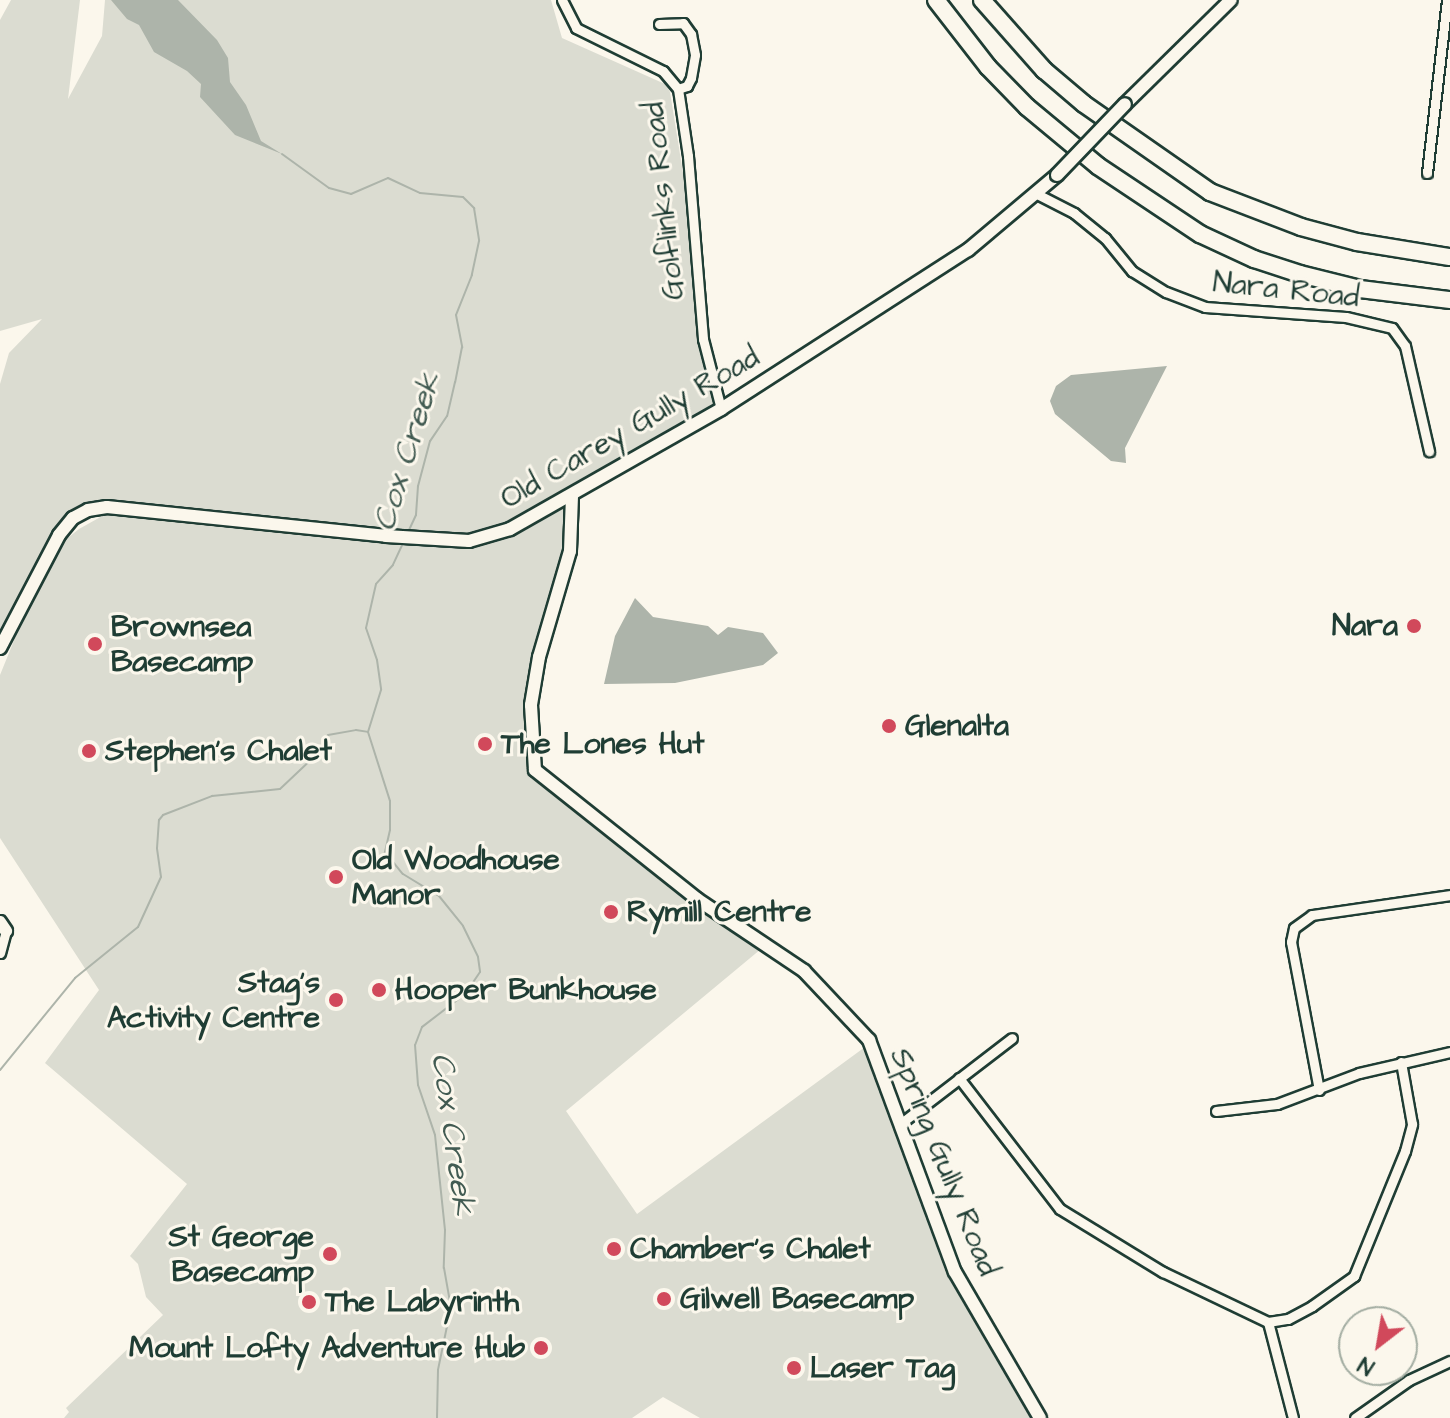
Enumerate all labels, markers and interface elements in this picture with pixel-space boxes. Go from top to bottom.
street label: Golflinks Road [636,100,692,302]
street label: Nara Road [1211,264,1361,316]
street label: Old Carey Gully Road [494,339,766,517]
water label: Cox Creek [366,368,450,536]
place label: Nara [1332,608,1398,644]
place label: Brownsea Basecamp [111,609,253,680]
marker: Nara [1405,617,1423,635]
marker: Brownsea Basecamp [86,635,104,653]
place label: Glenalta [905,708,1009,744]
marker: Glenalta [880,717,898,735]
place label: The Lones Hut [501,726,704,762]
place label: Stephen's Chalet [105,733,332,769]
marker: The Lones Hut [476,735,494,753]
marker: Stephen's Chalet [80,742,98,760]
place label: Old Woodhouse Manor [352,842,560,912]
marker: Old Woodhouse Manor [327,868,345,886]
place label: Rymill Centre [627,894,812,930]
marker: Rymill Centre [602,903,620,921]
place label: Stag's Activity Centre [107,965,320,1036]
place label: Hooper Bunkhouse [395,972,657,1008]
marker: Hooper Bunkhouse [370,981,388,999]
marker: Stag's Activity Centre [327,991,345,1009]
street label: Spring Gully Road [882,1043,1006,1281]
water label: Cox Creek [422,1051,482,1217]
place label: St George Basecamp [168,1219,314,1290]
place label: Chamber's Chalet [630,1231,871,1267]
marker: Chamber's Chalet [605,1240,623,1258]
marker: St George Basecamp [321,1245,339,1263]
place label: Gilwell Basecamp [680,1281,914,1317]
place label: The Labyrinth [325,1284,519,1320]
marker: Gilwell Basecamp [655,1290,673,1308]
marker: The Labyrinth [300,1293,318,1311]
north arrow [1338,1306,1418,1386]
place label: Mount Lofty Adventure Hub [129,1330,525,1366]
marker: Mount Lofty Adventure Hub [532,1339,550,1357]
text: N [1353,1348,1380,1382]
place label: Laser Tag [810,1350,955,1386]
marker: Laser Tag [785,1359,803,1377]

